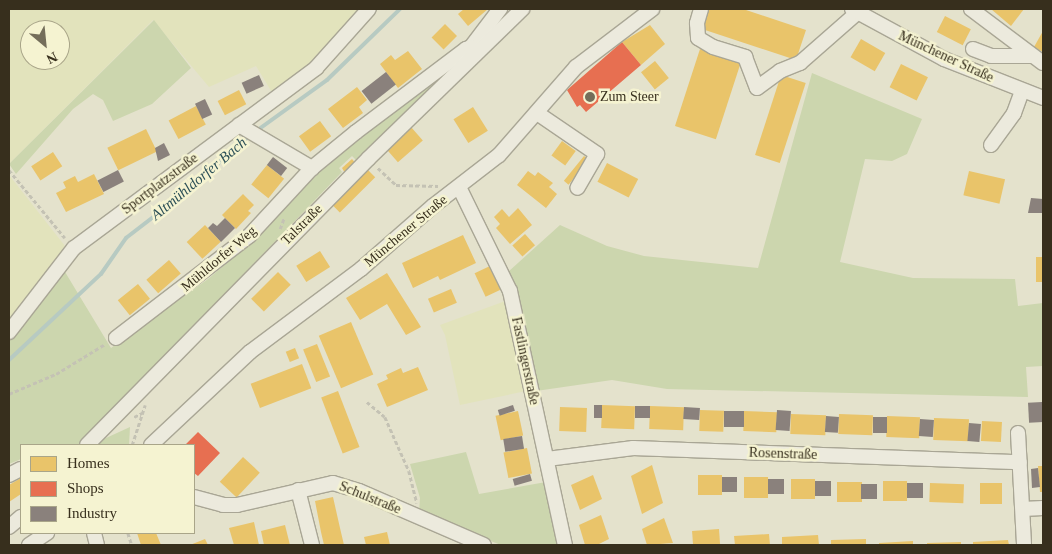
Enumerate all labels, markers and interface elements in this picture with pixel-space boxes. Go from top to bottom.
north arrow [20,20,70,70]
street label: Münchener Straße [896,28,996,86]
text: N [44,49,60,67]
place label: Zum Steer [600,89,659,105]
marker: Zum Steer [584,91,596,103]
water label: Altmühldorfer Bach [147,134,251,224]
street label: Sportplatzstraße [119,150,201,218]
street label: Münchener Straße [361,191,451,271]
street label: Talstraße [278,201,326,249]
street label: Mühldorfer Weg [178,223,260,295]
street label: Fastlingerstraße [507,316,543,406]
legend [20,444,195,534]
street label: Rosenstraße [749,444,817,464]
text: Homes [67,455,110,471]
street label: Schulstraße [337,478,403,518]
text: Shops [67,480,104,496]
text: Industry [67,505,117,521]

